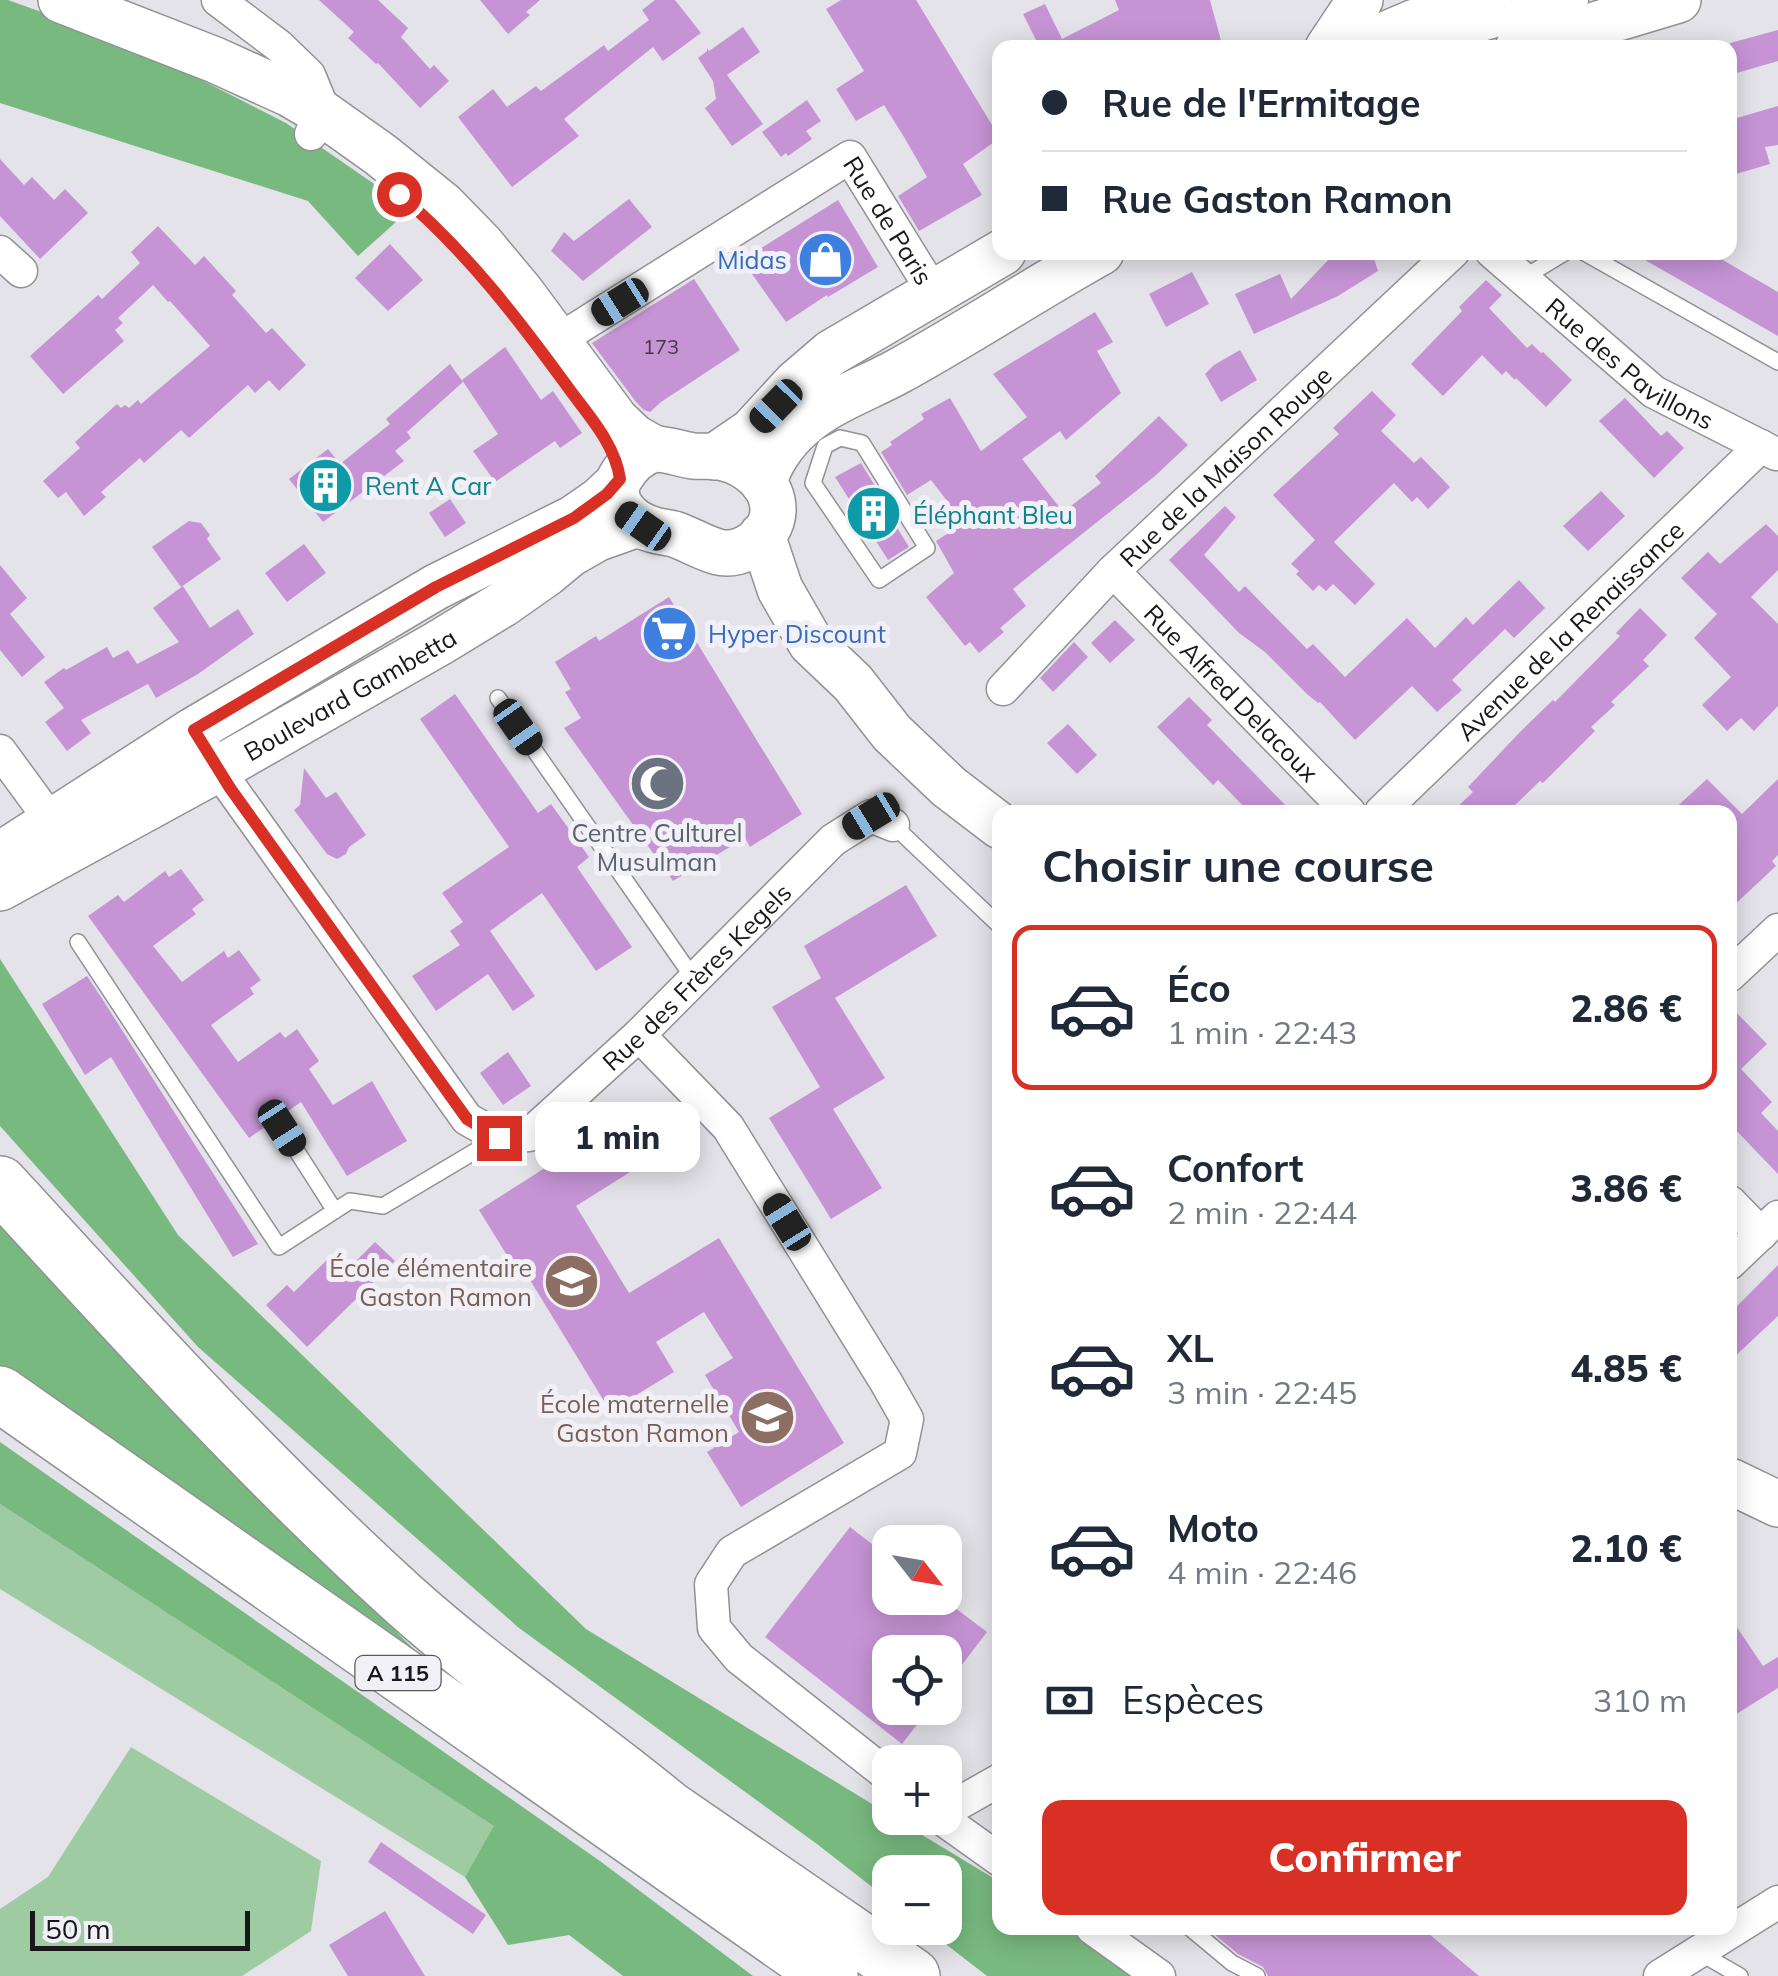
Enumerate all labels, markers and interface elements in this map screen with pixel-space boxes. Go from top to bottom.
text: Rue de l'Ermitage [1102,79,1421,127]
street label: Rue de Paris [838,150,940,290]
route start [377,172,422,217]
text: Rue Gaston Ramon [1102,175,1453,223]
shop icon: Midas [796,229,856,289]
place label: Midas [717,244,787,275]
car [587,273,653,331]
street label: Rue des Pavillons [1540,290,1719,435]
house number: 173 [643,334,679,359]
street label: Rue de la Maison Rouge [1113,359,1338,573]
car [744,374,808,438]
building icon: Rent A Car [296,455,356,515]
place label: Rent A Car [365,470,491,501]
building icon: Éléphant Bleu [844,484,904,544]
car [610,497,676,555]
place label: Éléphant Bleu [913,499,1073,530]
street label: Avenue de la Renaissance [1450,514,1690,746]
street label: Rue Alfred Delacoux [1138,597,1326,788]
supermarket icon: Hyper Discount [639,603,699,663]
place label: Hyper Discount [708,618,886,649]
street label: Boulevard Gambetta [238,621,462,767]
car [489,694,547,760]
mosque icon: Centre Culturel Musulman [627,753,687,813]
car [838,788,904,844]
place label: Centre Culturel Musulman [571,817,743,877]
text: Choisir une course [1042,837,1434,893]
street label: Rue des Frères Kegels [595,876,797,1077]
icon: car [1047,963,1137,1053]
text: Éco [1167,964,1231,1012]
text: 2.86 € [1570,984,1682,1032]
text: 1 min · 22:43 [1167,1012,1357,1052]
car [253,1095,311,1161]
callout: 1 min [534,1103,699,1173]
route end [477,1116,522,1161]
text: 1 min [575,1117,660,1157]
icon: car [1047,1143,1137,1233]
text: Confort [1167,1144,1304,1192]
text: 3.86 € [1570,1164,1682,1212]
car [758,1189,816,1255]
text: 2 min · 22:44 [1167,1192,1357,1232]
school or university icon: École élémentaire Gaston Ramon [541,1251,601,1311]
place label: École élémentaire Gaston Ramon [329,1252,532,1312]
icon: car [1047,1323,1137,1413]
text: XL [1167,1324,1214,1372]
text: 4.85 € [1570,1344,1682,1392]
text: 3 min · 22:45 [1167,1372,1357,1412]
school or university icon: École maternelle Gaston Ramon [738,1387,798,1447]
place label: École maternelle Gaston Ramon [540,1388,729,1448]
icon: car [1047,1503,1137,1593]
text: Moto [1167,1504,1259,1552]
text: 2.10 € [1570,1524,1682,1572]
north arrow [872,1525,962,1615]
map controls [872,1525,962,1945]
text: 4 min · 22:46 [1167,1552,1357,1592]
button: locate [872,1635,962,1725]
road number: A 115 [356,1656,440,1690]
icon: cash [1042,1673,1097,1728]
text: Espèces [1122,1676,1264,1724]
text: 310 m [1593,1680,1687,1720]
button: + [872,1745,962,1835]
button: Confirmer [1042,1800,1687,1915]
button: − [872,1855,962,1945]
scale bar [30,1906,250,1950]
text: 50 m [45,1911,111,1946]

